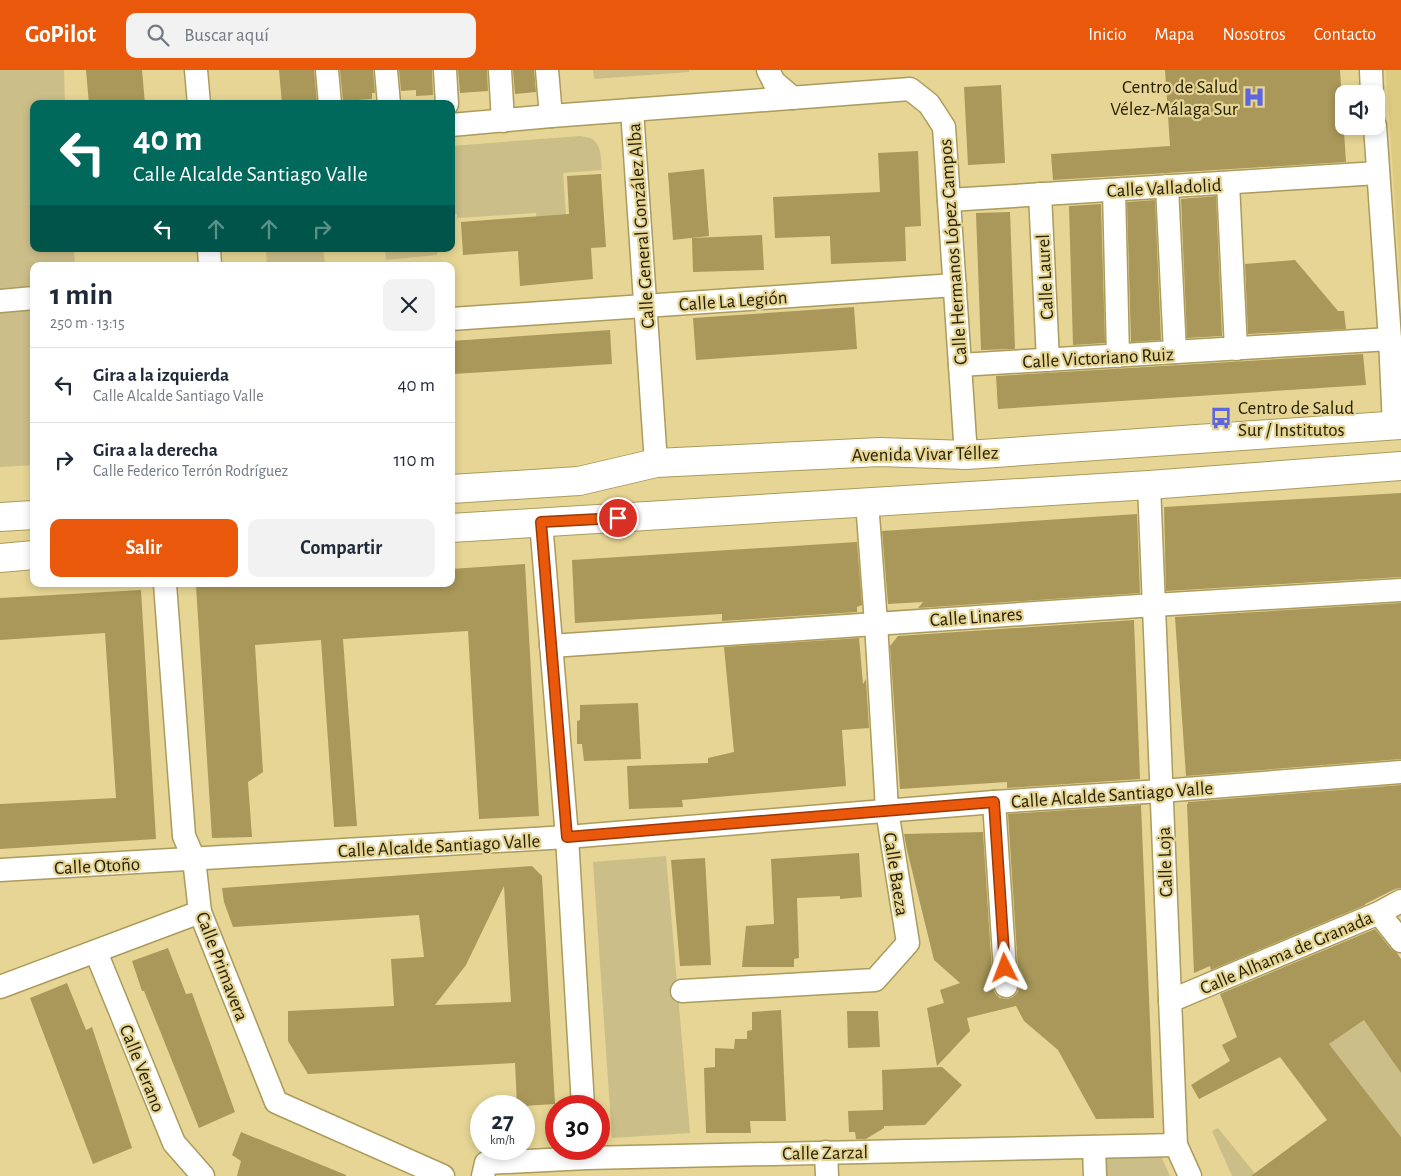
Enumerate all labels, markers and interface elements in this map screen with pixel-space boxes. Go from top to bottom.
search box [126,13,476,58]
icon: search [144,21,172,49]
text: GoPilot [25,23,96,47]
text: Buscar aquí [184,26,269,45]
text: Inicio [1088,26,1127,44]
text: Mapa [1155,26,1194,44]
text: Nosotros [1222,26,1286,44]
text: Contacto [1314,26,1376,44]
place label: Centro de Salud Vélez-Málaga Sur [1110,78,1238,119]
hospital icon: Centro de Salud Vélez-Málaga Sur [1241,84,1267,110]
map controls [1335,85,1385,135]
button: sound [1335,85,1385,135]
icon: left [50,120,115,185]
text: 40 m [133,122,202,157]
street label: Calle General González Alba [625,122,658,329]
street label: Calle Hermanos López Campos [936,138,971,366]
text: Calle Alcalde Santiago Valle [133,163,368,185]
street label: Calle Valladolid [1106,176,1222,201]
icon: left [149,215,177,243]
icon: ahead [202,215,230,243]
icon: ahead [255,215,283,243]
icon: right [308,215,336,243]
street label: Calle Laurel [1034,234,1057,320]
button: close [383,279,435,331]
text: 1 min [50,280,113,310]
street label: Calle La Legión [678,288,788,315]
text: 250 m · 13:15 [50,315,125,331]
street label: Calle Victoriano Ruiz [1022,345,1174,372]
text: Gira a la izquierda [93,366,229,385]
icon: left [50,371,78,399]
text: 40 m [397,376,435,395]
text: Calle Alcalde Santiago Valle [93,388,264,404]
place label: Centro de Salud Sur / Institutos [1238,399,1354,440]
bus stop icon: Centro de Salud Sur / Institutos [1208,405,1234,431]
text: Gira a la derecha [93,441,218,460]
street label: Avenida Vivar Téllez [851,444,999,465]
icon: right [50,446,78,474]
text: 110 m [394,451,435,470]
text: Calle Federico Terrón Rodríguez [93,463,288,479]
pin [597,497,639,539]
icon: arrive [604,504,632,532]
button: Salir [50,519,238,577]
button: Compartir [248,519,435,577]
street label: Calle Linares [929,605,1023,630]
street label: Calle Alcalde Santiago Valle [1010,779,1214,812]
street label: Calle Loja [1155,826,1176,898]
street label: Calle Baeza [880,831,912,918]
street label: Calle Alcalde Santiago Valle [337,832,541,861]
street label: Calle Otoño [54,855,141,878]
street label: Calle Alhama de Granada [1197,908,1376,998]
street label: Calle Primavera [192,909,251,1024]
position arrow [978,941,1030,993]
street label: Calle Verano [116,1022,168,1115]
speed limit sign: 30 [545,1095,610,1160]
text: 27 [491,1109,514,1134]
text: km/h [490,1134,515,1146]
street label: Calle Zarzal [782,1143,868,1164]

